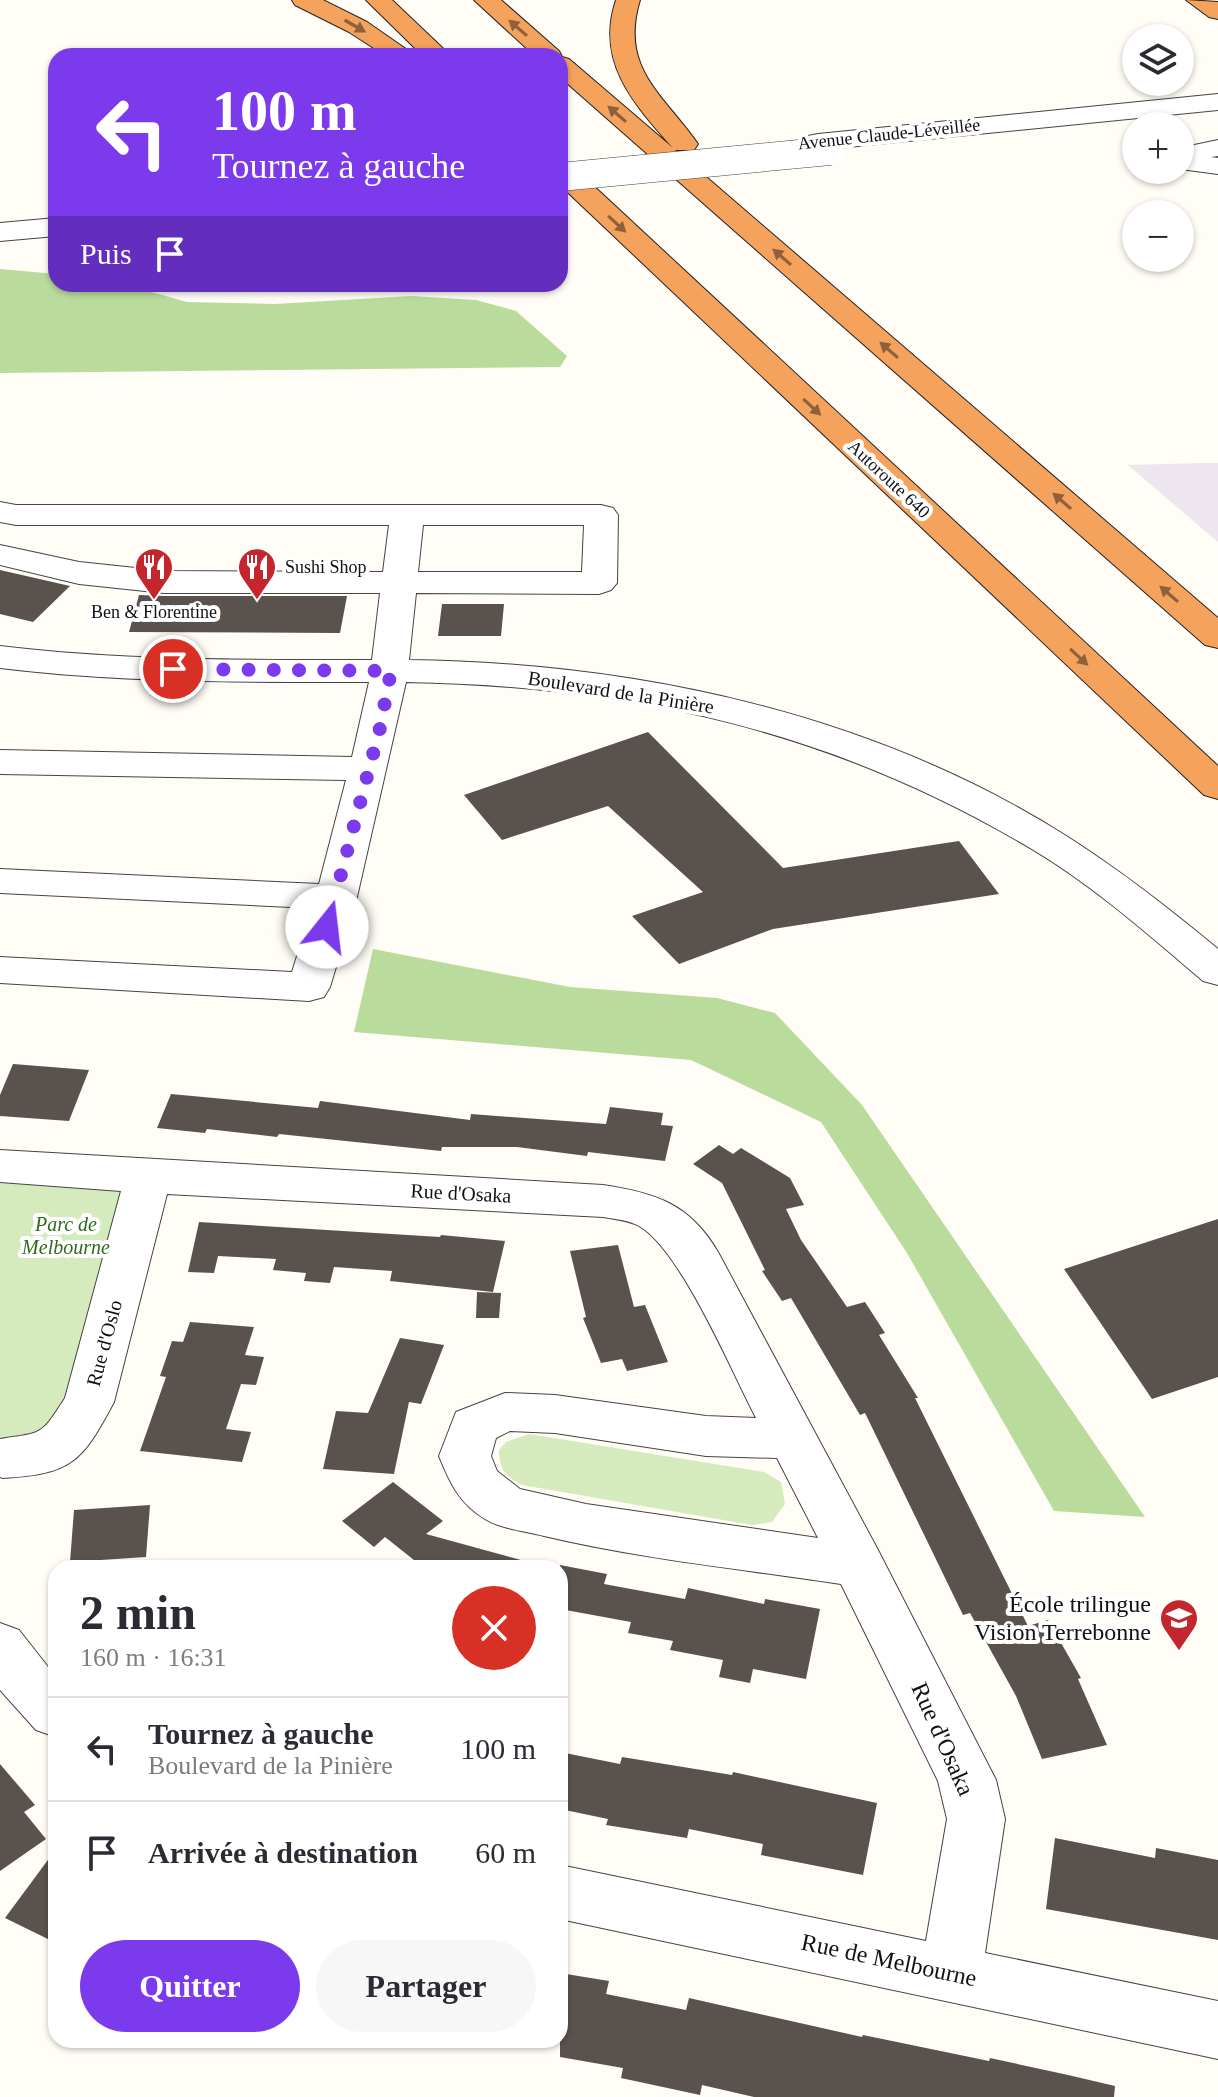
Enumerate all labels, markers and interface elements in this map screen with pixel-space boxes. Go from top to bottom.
one-way arrow [344,19,366,33]
one-way arrow [508,20,528,37]
map controls [1122,24,1194,272]
button: layers [1122,24,1194,96]
icon: left [80,80,184,184]
text: 100 m [212,80,357,142]
one-way arrow [607,105,626,123]
button: + [1122,112,1194,184]
street label: Avenue Claude-Léveillée [797,114,981,154]
text: Tournez à gauche [212,146,465,186]
button: − [1122,200,1194,272]
one-way arrow [607,214,626,232]
icon: arrive [148,232,192,276]
text: Puis [80,237,132,270]
one-way arrow [773,249,793,266]
one-way arrow [879,342,899,359]
one-way arrow [802,398,821,416]
street label: Autoroute 640 [844,436,934,522]
one-way arrow [1053,493,1073,510]
restaurant icon: Ben & Florentine [133,546,175,601]
restaurant icon: Sushi Shop [236,546,278,601]
place label: Sushi Shop [285,557,367,577]
one-way arrow [1160,586,1179,604]
place label: Ben & Florentine [91,602,217,622]
pin [139,635,207,703]
icon: arrive [151,647,195,691]
one-way arrow [1069,647,1088,665]
street label: Boulevard de la Pinière [526,666,716,718]
position arrow [285,885,369,969]
street label: Rue d'Osaka [410,1179,512,1207]
park label: Parc de Melbourne [21,1213,110,1258]
street label: Rue d'Oslo [82,1297,126,1389]
text: 2 min [80,1586,196,1639]
button: close [452,1586,536,1670]
place label: École trilingue Vision Terrebonne [974,1591,1151,1645]
school or university icon: École trilingue Vision Terrebonne [1158,1597,1200,1652]
text: 160 m · 16:31 [80,1643,227,1672]
street label: Rue d'Osaka [907,1678,980,1800]
text: Tournez à gauche [148,1717,374,1750]
icon: left [80,1727,124,1771]
text: 100 m [460,1732,536,1765]
text: Boulevard de la Pinière [148,1751,393,1780]
icon: arrive [80,1831,124,1875]
text: Arrivée à destination [148,1836,418,1869]
text: 60 m [475,1836,536,1869]
street label: Rue de Melbourne [799,1929,979,1991]
button: Quitter [80,1940,300,2032]
button: Partager [316,1940,536,2032]

